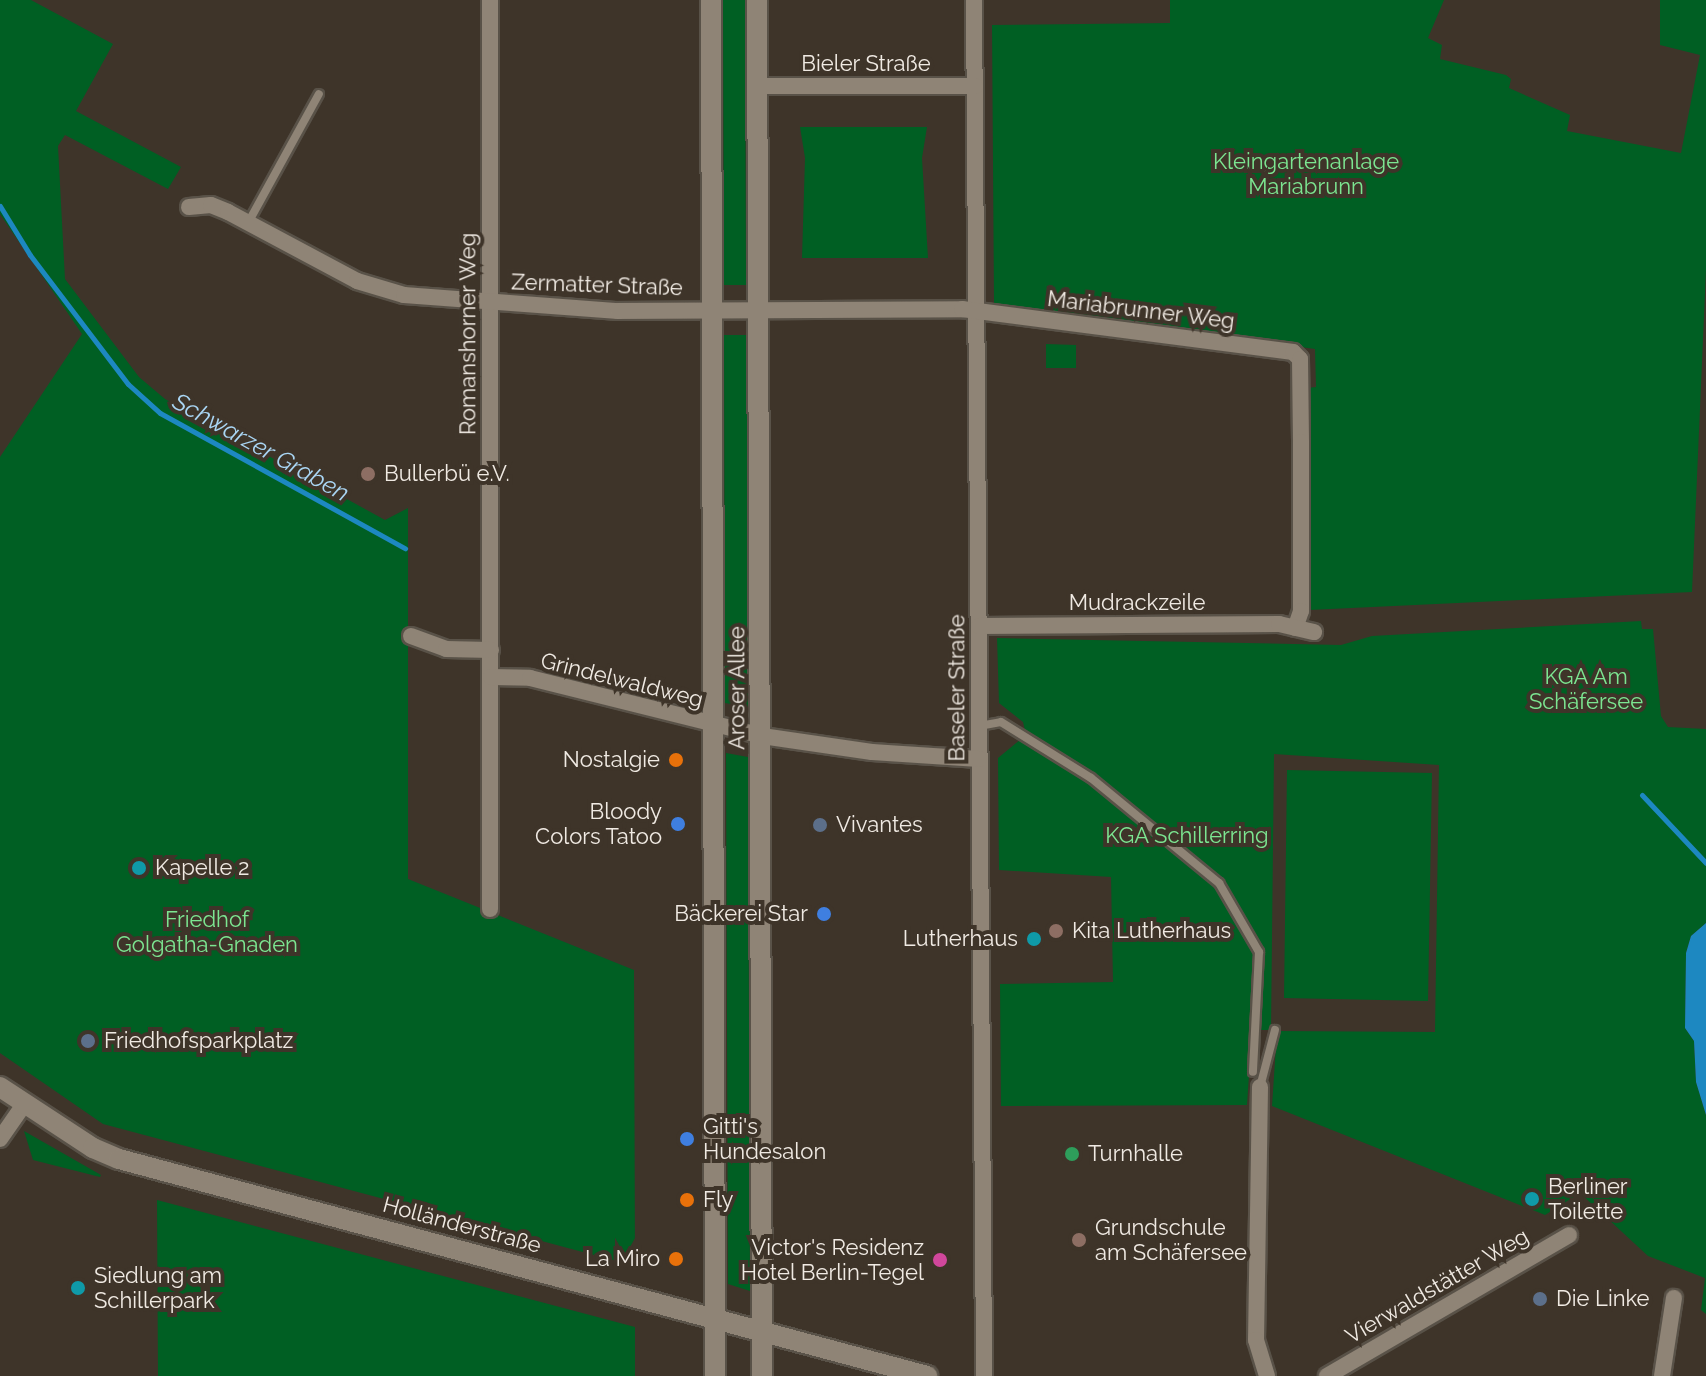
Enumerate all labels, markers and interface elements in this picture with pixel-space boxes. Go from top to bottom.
street label: Bieler Straße [801,51,931,77]
park label: Kleingartenanlage Mariabrunn [1213,148,1399,200]
street label: Romanshorner Weg [455,232,481,436]
street label: Zermatter Straße [510,269,684,301]
street label: Mariabrunner Weg [1045,285,1237,335]
water label: Schwarzer Graben [168,387,354,507]
place label: Bullerbü e.V. [384,461,510,487]
marker: Bullerbü e.V. [359,465,377,483]
street label: Mudrackzeile [1069,590,1205,616]
street label: Baseler Straße [944,614,970,762]
street label: Aroser Allee [724,626,750,750]
street label: Grindelwaldweg [538,647,706,713]
park label: KGA Am Schäfersee [1529,663,1643,714]
place label: Nostalgie [563,747,660,773]
marker: Nostalgie [667,751,685,769]
place label: Bloody Colors Tatoo [534,798,662,850]
place label: Vivantes [836,812,923,838]
marker: Bloody Colors Tatoo [669,815,687,833]
marker: Vivantes [811,816,829,834]
park label: KGA Schillerring [1105,823,1269,849]
place label: Kapelle 2 [155,855,250,881]
marker: Kapelle 2 [130,859,148,877]
place label: Bäckerei Star [674,901,808,927]
marker: Bäckerei Star [815,905,833,923]
park label: Friedhof Golgatha-Gnaden [116,906,298,958]
place label: Kita Lutherhaus [1072,918,1231,944]
marker: Kita Lutherhaus [1047,922,1065,940]
place label: Lutherhaus [903,926,1018,952]
marker: Lutherhaus [1025,930,1043,948]
place label: Friedhofsparkplatz [104,1028,293,1054]
marker: Friedhofsparkplatz [79,1032,97,1050]
place label: Gitti's Hundesalon [703,1113,826,1164]
marker: Gitti's Hundesalon [678,1130,696,1148]
place label: Turnhalle [1088,1141,1183,1167]
marker: Turnhalle [1063,1145,1081,1163]
place label: Berliner Toilette [1548,1173,1628,1224]
place label: Fly [703,1187,733,1213]
marker: Berliner Toilette [1523,1190,1541,1208]
street label: Holländerstraße [380,1191,544,1259]
marker: Fly [678,1191,696,1209]
place label: Grundschule am Schäfersee [1095,1214,1247,1266]
street label: Vierwaldstätter Weg [1340,1222,1534,1350]
marker: Grundschule am Schäfersee [1070,1231,1088,1249]
place label: Victor's Residenz Hotel Berlin-Tegel [740,1234,924,1286]
place label: La Miro [585,1246,660,1272]
marker: La Miro [667,1250,685,1268]
marker: Victor's Residenz Hotel Berlin-Tegel [931,1251,949,1269]
place label: Siedlung am Schillerpark [94,1262,222,1314]
marker: Siedlung am Schillerpark [69,1279,87,1297]
place label: Die Linke [1556,1286,1649,1312]
marker: Die Linke [1531,1290,1549,1308]

